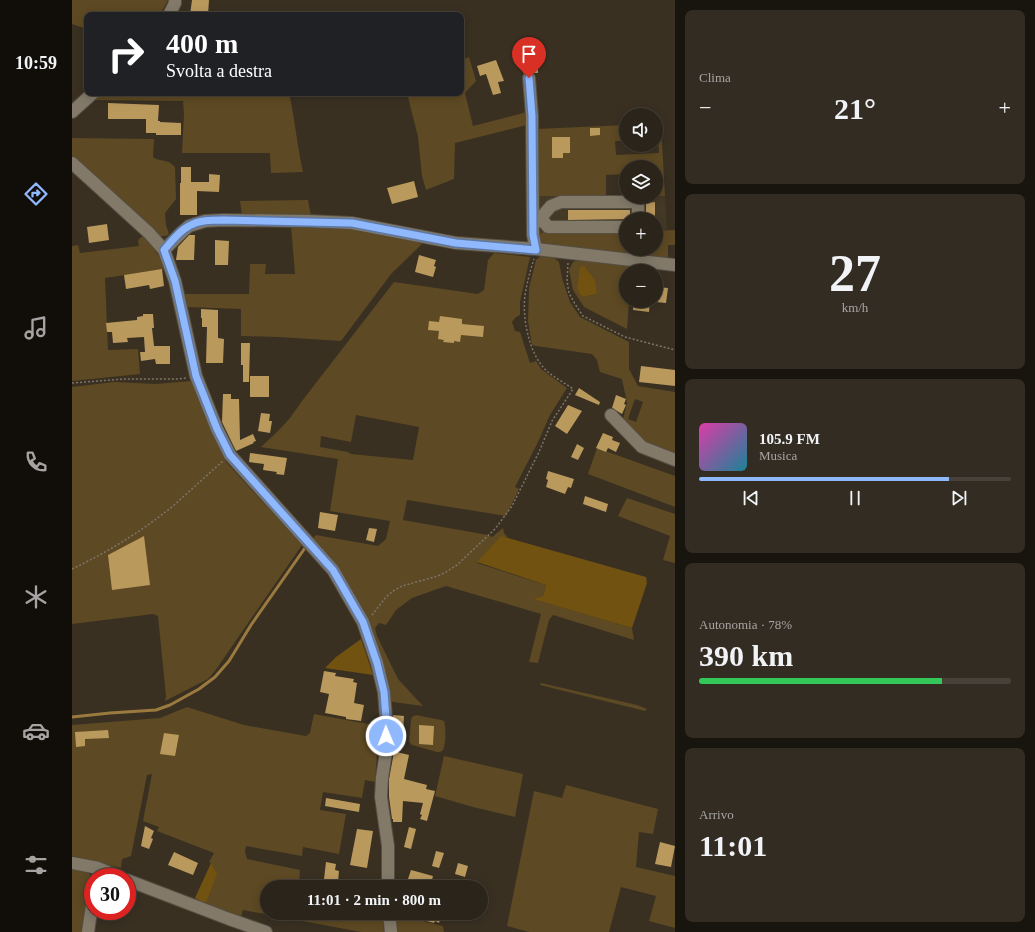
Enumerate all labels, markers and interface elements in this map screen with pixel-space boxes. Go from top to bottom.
icon: right [100,28,152,80]
text: 400 m [166,28,238,59]
pin [512,37,546,78]
icon: arrive [518,43,540,65]
text: 10:59 [15,53,57,73]
text: Svolta a destra [166,61,272,81]
text: Clima [699,70,731,85]
text: 21° [834,92,876,125]
text: − [699,95,711,120]
text: + [999,95,1011,120]
map controls [619,108,663,308]
button: sound [619,108,663,152]
button: layers [619,160,663,204]
icon: directions [22,180,50,208]
button: + [619,212,663,256]
text: 27 [829,245,881,302]
button: − [619,264,663,308]
text: km/h [842,300,868,315]
icon: music [22,314,50,342]
text: 105.9 FM [759,431,820,447]
icon: phone [22,448,50,476]
text: Musica [759,448,797,463]
icon: previous [740,487,762,509]
icon: pause [844,487,866,509]
icon: next [948,487,970,509]
icon: climate [22,583,50,611]
text: Autonomia · 78% [699,617,792,632]
text: 390 km [699,639,793,672]
position arrow [365,715,407,757]
icon: car [22,717,50,745]
text: Arrivo [699,807,734,822]
text: 11:01 [699,829,767,862]
icon: filters [22,851,50,879]
speed limit sign: 30 [84,868,136,920]
text: 11:01 · 2 min · 800 m [307,892,441,908]

